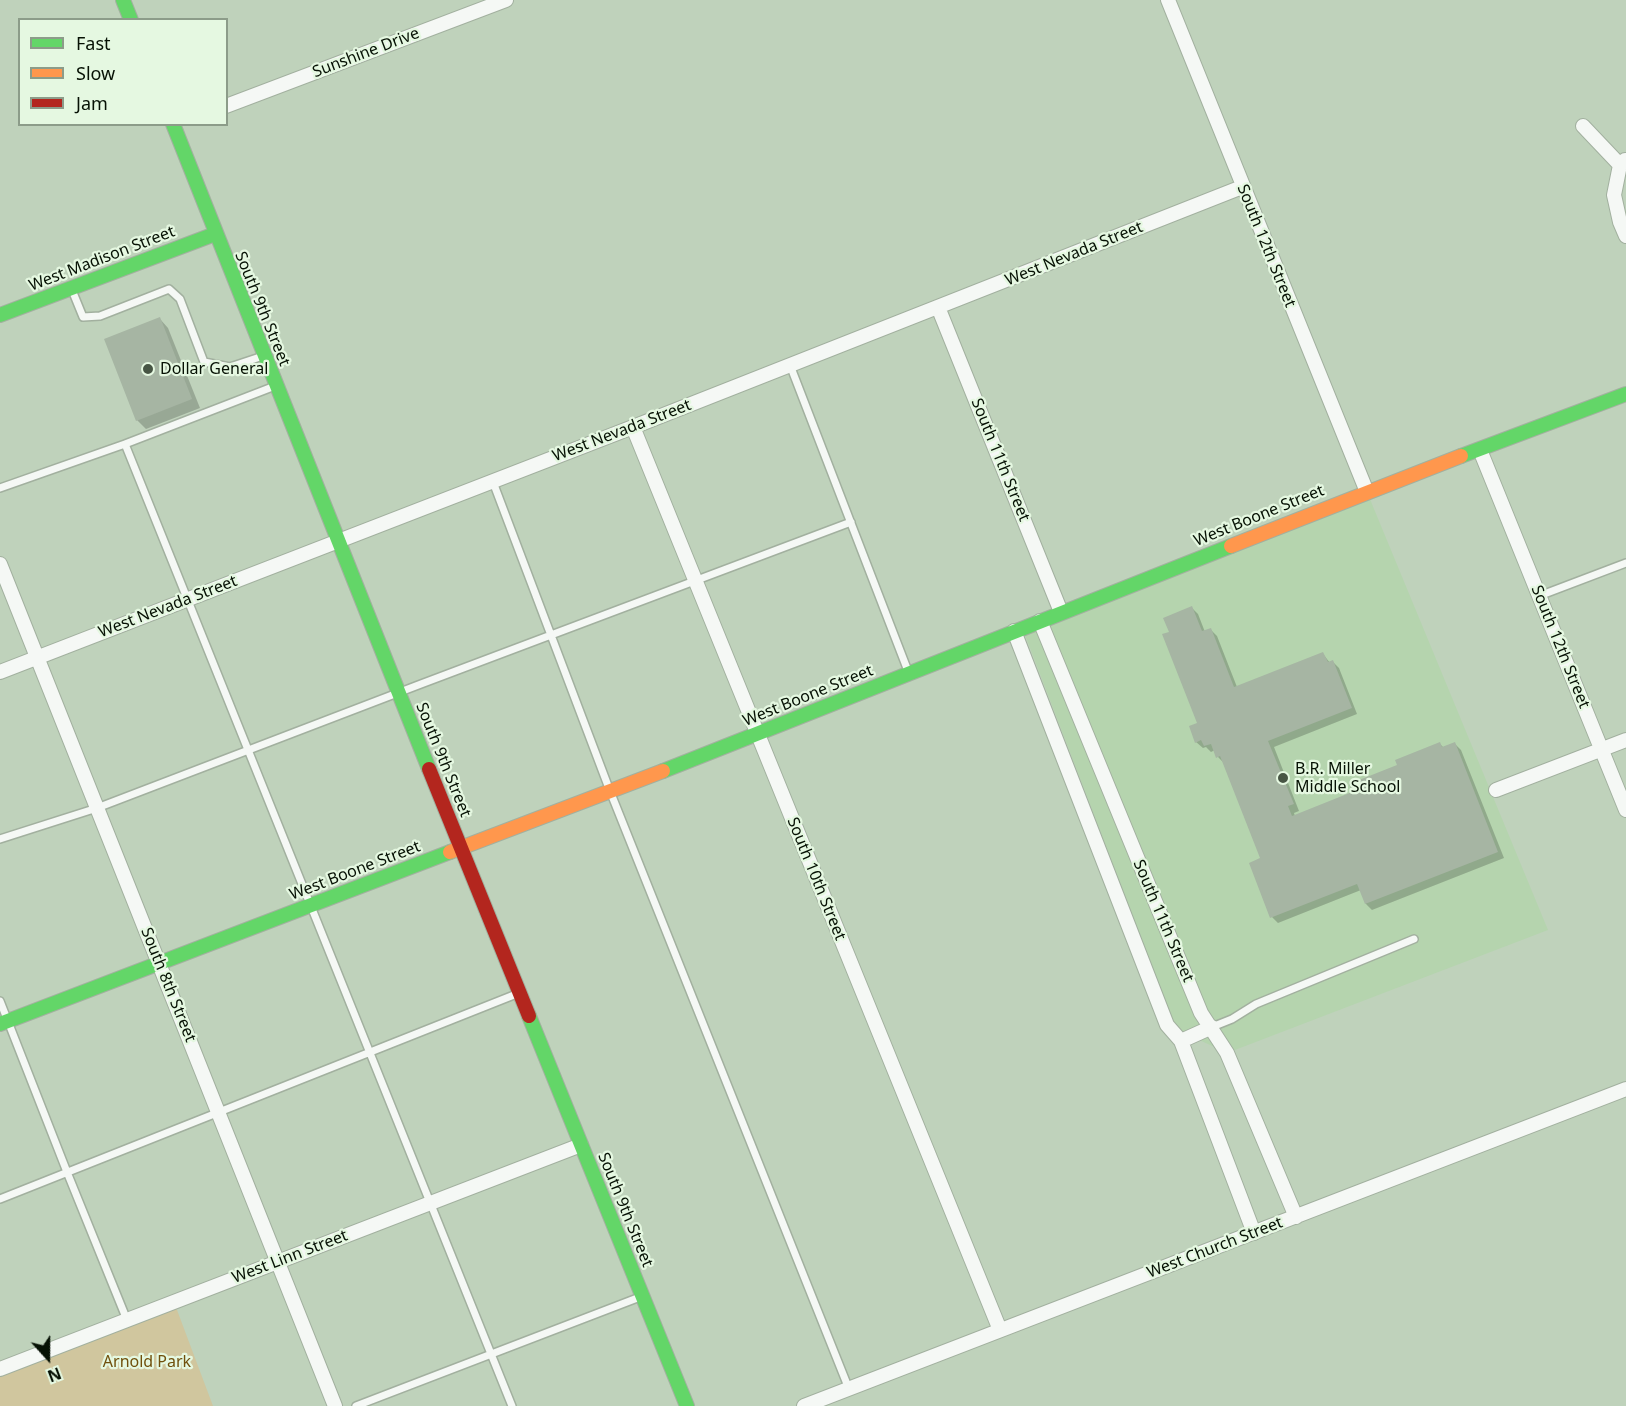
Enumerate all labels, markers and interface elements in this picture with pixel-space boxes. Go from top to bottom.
legend [18,18,228,126]
street label: Sunshine Drive [310,24,422,82]
text: Fast [76,31,111,55]
text: Slow [76,61,115,85]
text: Jam [76,91,108,115]
street label: South 12th Street [1233,182,1299,310]
street label: West Nevada Street [1002,218,1146,290]
street label: West Madison Street [26,222,178,296]
street label: South 9th Street [230,249,294,369]
place label: Dollar General [160,359,268,379]
marker: Dollar General [141,362,155,376]
street label: West Nevada Street [550,396,694,466]
street label: South 11th Street [967,396,1033,524]
street label: West Boone Street [1191,481,1327,551]
street label: West Nevada Street [96,572,240,642]
street label: South 12th Street [1527,583,1593,711]
street label: West Boone Street [740,661,876,731]
street label: South 9th Street [411,700,475,820]
place label: B.R. Miller Middle School [1295,759,1400,797]
marker: B.R. Miller Middle School [1276,771,1290,785]
street label: South 10th Street [783,815,849,943]
street label: West Boone Street [287,837,423,905]
street label: South 11th Street [1129,857,1197,985]
street label: South 8th Street [136,925,200,1045]
street label: South 9th Street [593,1150,657,1270]
street label: West Church Street [1144,1213,1286,1283]
street label: West Linn Street [229,1226,351,1288]
north arrow [18,1328,78,1388]
park label: Arnold Park [103,1352,191,1372]
text: N [44,1362,64,1387]

